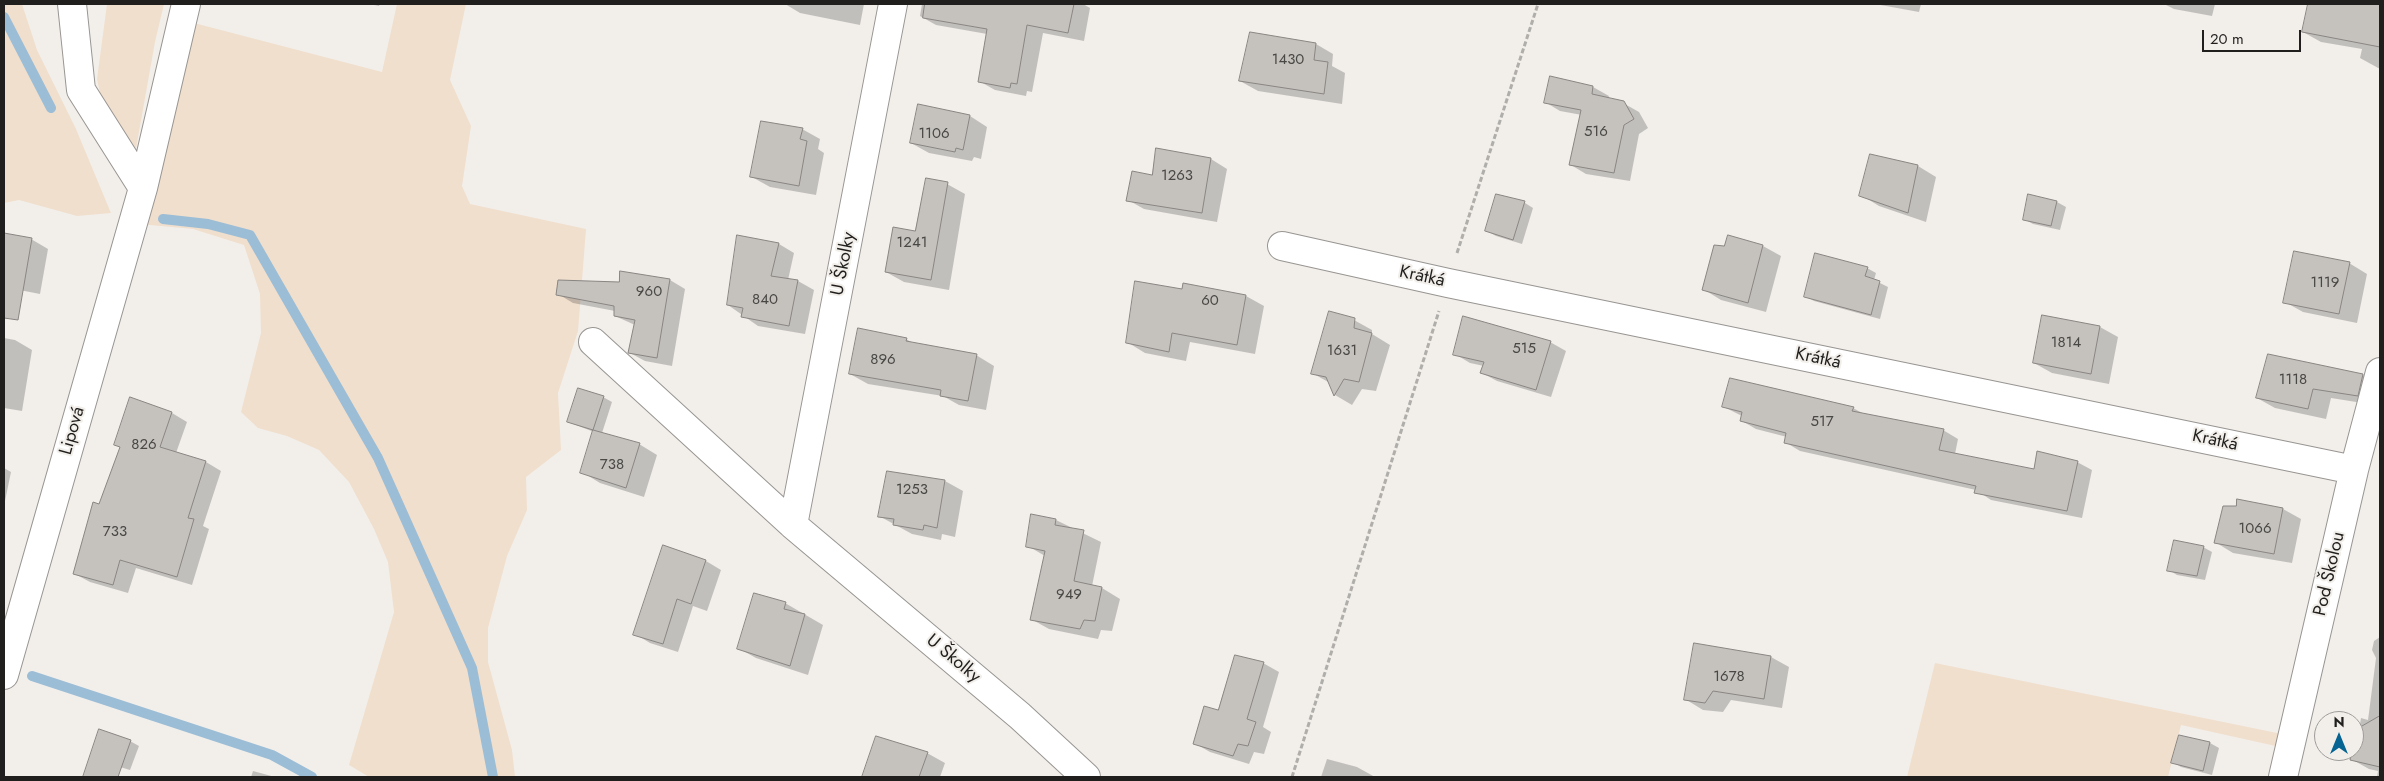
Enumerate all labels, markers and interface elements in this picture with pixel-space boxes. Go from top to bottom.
scale bar [2204,20,2303,52]
text: 20 m [2210,28,2244,50]
house number: 1430 [1272,51,1304,69]
house number: 516 [1584,123,1608,141]
house number: 1106 [918,125,950,143]
house number: 1263 [1161,167,1193,185]
street label: U Školky [827,230,861,298]
house number: 1241 [897,234,927,252]
street label: Krátká [1397,262,1447,292]
house number: 1119 [2311,274,2339,292]
house number: 960 [636,283,662,301]
house number: 840 [752,291,778,309]
house number: 60 [1201,292,1219,310]
house number: 1814 [2051,334,2081,352]
house number: 515 [1512,340,1536,358]
house number: 1631 [1327,342,1357,360]
street label: Krátká [1793,344,1843,374]
house number: 896 [870,351,896,369]
house number: 1118 [2279,371,2307,389]
street label: Lipová [56,404,90,458]
house number: 517 [1810,413,1834,431]
street label: Krátká [2190,426,2240,456]
house number: 826 [131,436,157,454]
house number: 738 [600,456,624,474]
house number: 1253 [896,481,928,499]
house number: 1066 [2238,520,2272,538]
house number: 733 [103,523,127,541]
street label: Pod Školou [2310,530,2350,618]
house number: 949 [1056,586,1082,604]
street label: U Školky [921,630,985,688]
house number: 1678 [1713,668,1745,686]
north arrow [2314,711,2364,761]
text: N [2333,712,2345,732]

